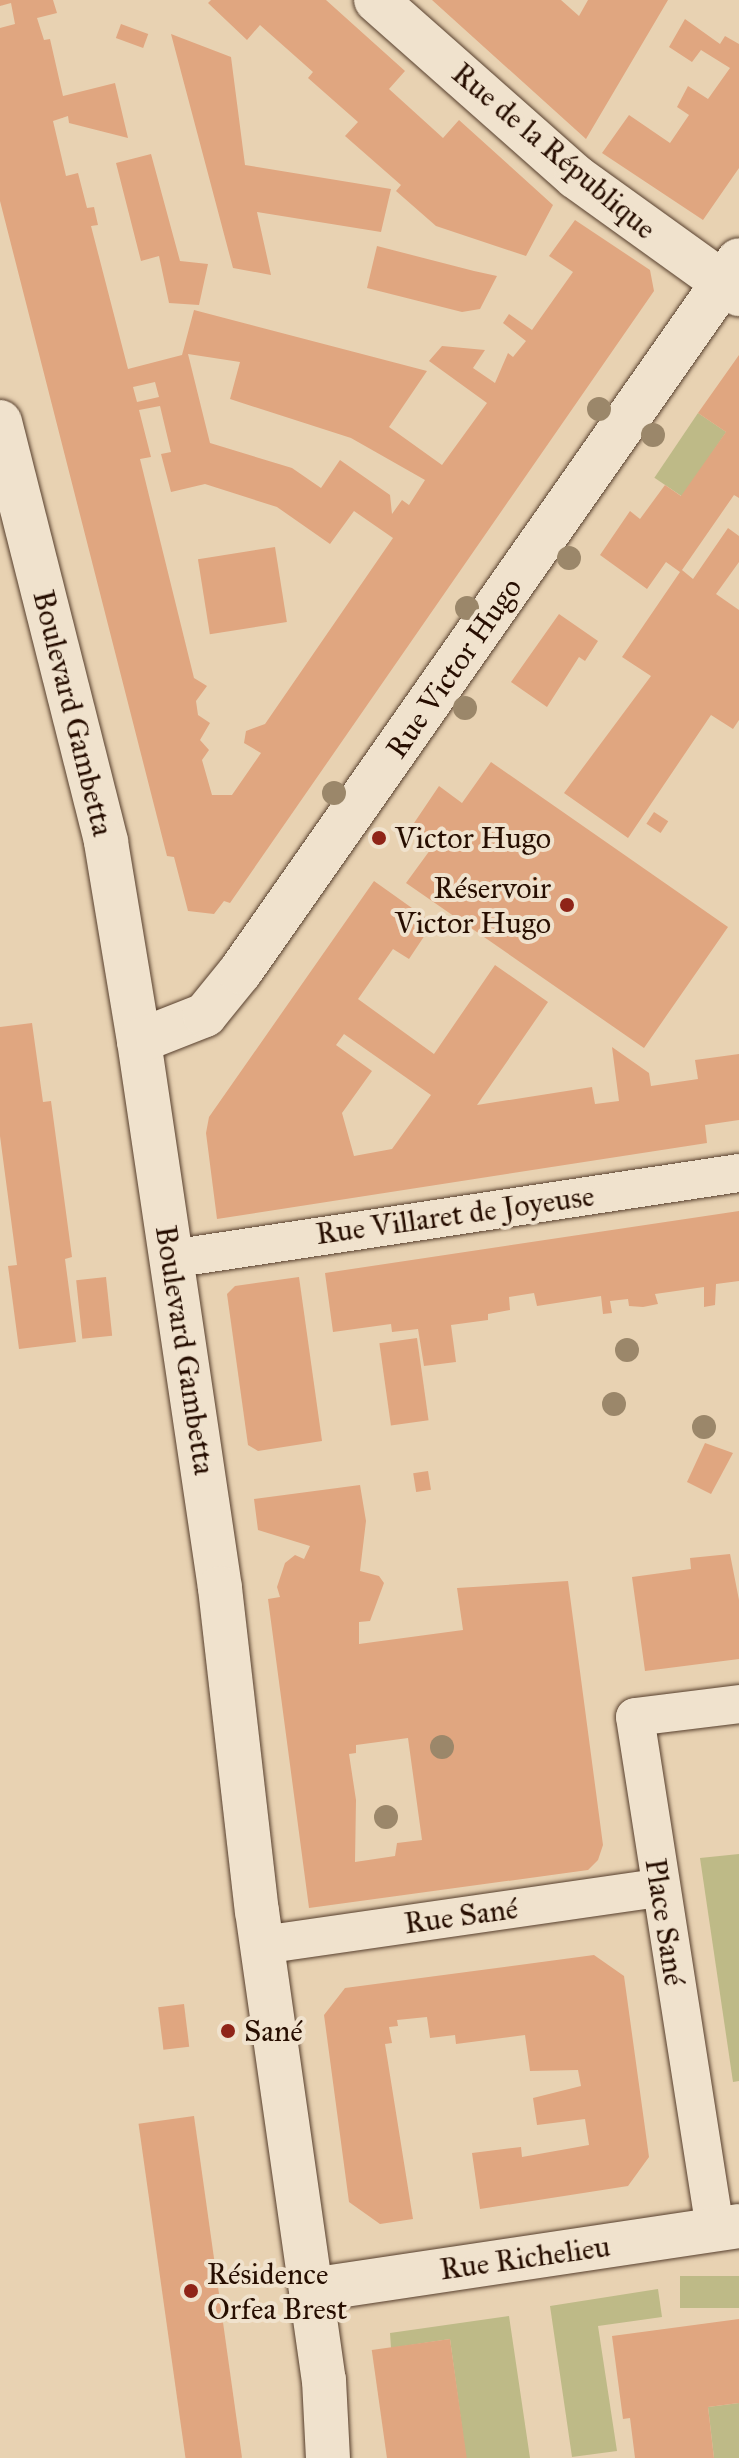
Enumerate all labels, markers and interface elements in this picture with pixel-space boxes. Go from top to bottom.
street label: Rue de la République [445,55,663,247]
street label: Rue Victor Hugo [378,571,530,765]
street label: Boulevard Gambetta [25,586,121,840]
place label: Victor Hugo [395,820,551,856]
marker: Victor Hugo [370,829,388,847]
place label: Réservoir Victor Hugo [395,870,551,940]
marker: Réservoir Victor Hugo [558,896,576,914]
street label: Rue Villaret de Joyeuse [314,1178,596,1252]
street label: Boulevard Gambetta [148,1223,222,1477]
street label: Place Sané [637,1856,693,1988]
street label: Rue Sané [402,1890,520,1942]
place label: Sané [244,2013,303,2049]
marker: Sané [219,2022,237,2040]
street label: Rue Richelieu [438,2228,612,2288]
place label: Résidence Orfea Brest [207,2256,347,2326]
marker: Résidence Orfea Brest [182,2282,200,2300]

